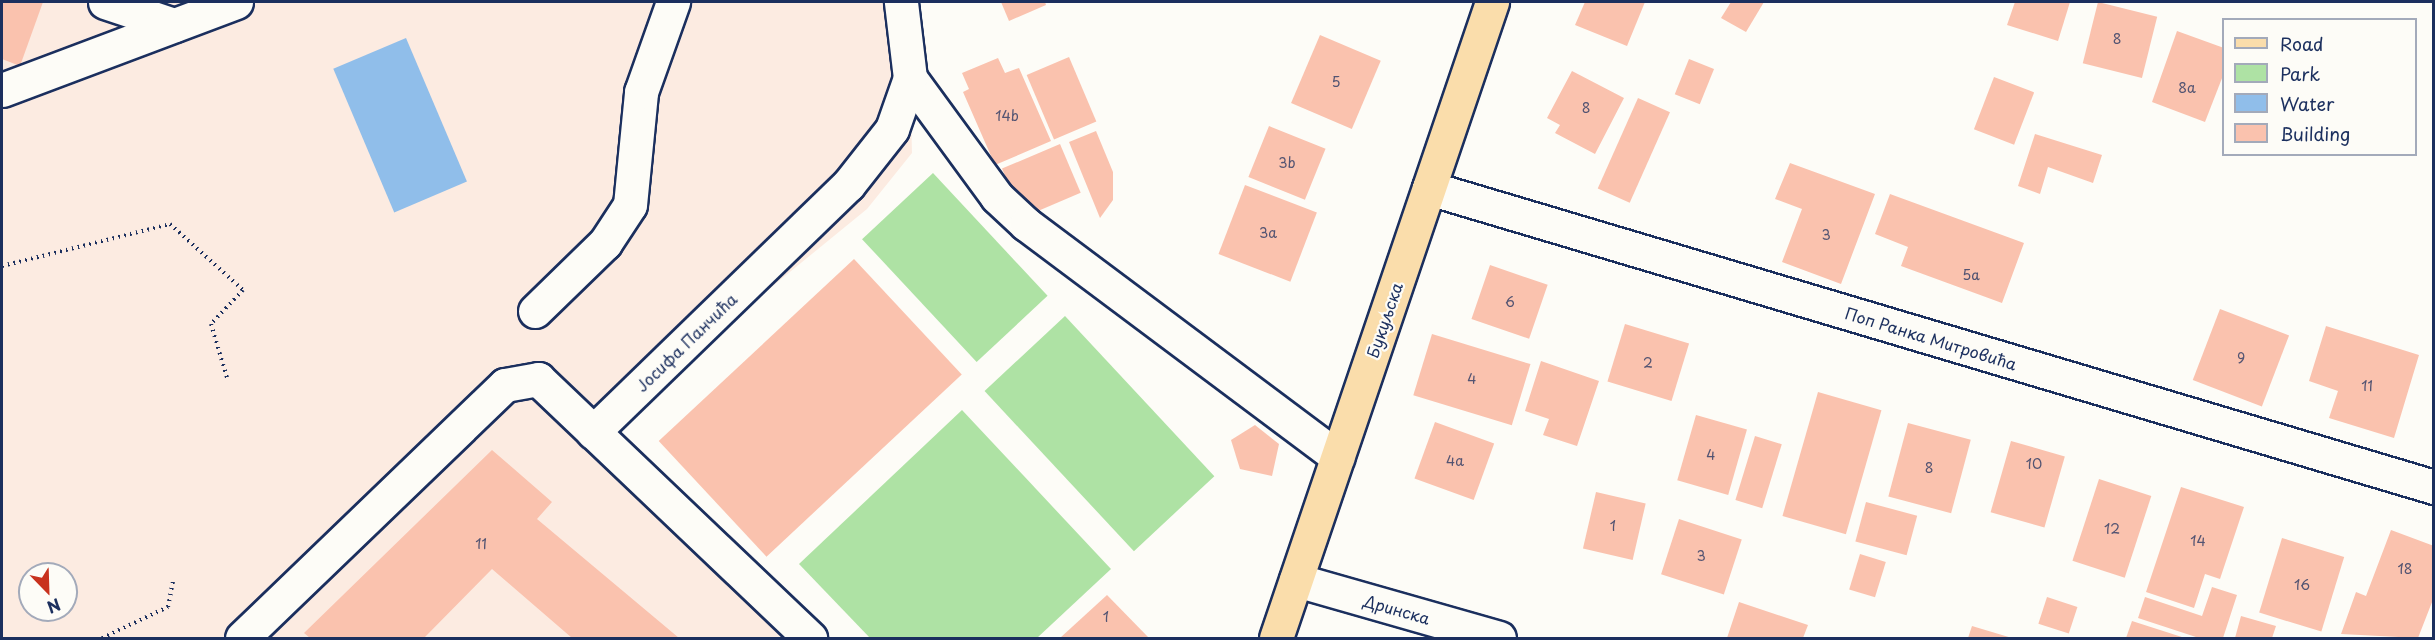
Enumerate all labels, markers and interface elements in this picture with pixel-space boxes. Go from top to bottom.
legend [2222,18,2417,156]
text: Road [2280,30,2324,57]
house number: 8 [2113,31,2121,47]
text: Park [2280,60,2320,87]
house number: 5 [1331,74,1341,90]
house number: 8a [2178,80,2196,96]
text: Water [2280,90,2334,117]
house number: 8 [1582,100,1590,116]
house number: 14b [995,108,1019,124]
text: Building [2280,120,2350,147]
house number: 3b [1278,155,1296,171]
house number: 3a [1259,225,1277,241]
house number: 3 [1821,227,1831,243]
house number: 5a [1962,267,1980,283]
street label: Букуљска [1362,280,1406,360]
street label: Јосифа Панчића [631,289,741,395]
house number: 6 [1505,294,1515,310]
street label: Поп Ранка Митровића [1842,303,2020,373]
house number: 9 [2237,350,2245,366]
house number: 2 [1643,355,1653,371]
house number: 4 [1467,371,1477,387]
house number: 11 [2361,378,2373,394]
house number: 4 [1706,447,1716,463]
house number: 4a [1446,453,1464,469]
house number: 10 [2026,456,2042,472]
house number: 8 [1925,460,1933,476]
house number: 1 [1610,518,1616,534]
house number: 12 [2104,521,2120,537]
house number: 14 [2190,533,2206,549]
house number: 11 [475,536,487,552]
house number: 3 [1696,548,1706,564]
house number: 18 [2397,561,2413,577]
north arrow [18,562,78,622]
house number: 16 [2294,577,2310,593]
street label: Дринска [1362,590,1432,628]
text: N [44,593,65,620]
house number: 1 [1103,609,1109,625]

